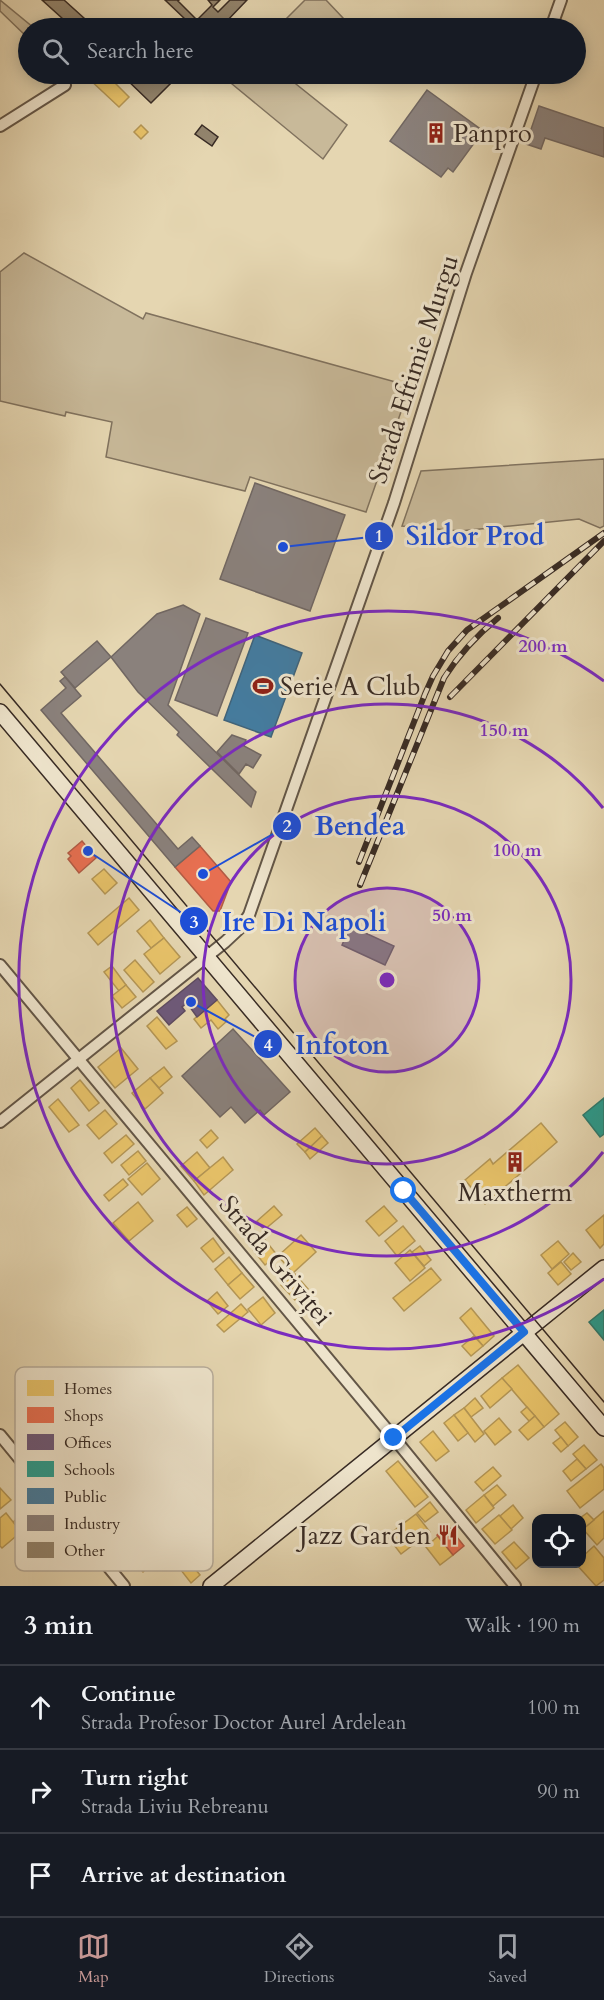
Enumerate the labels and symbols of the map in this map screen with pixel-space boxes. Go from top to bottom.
place label: Panpro [453,116,532,151]
building icon: Panpro [424,121,448,145]
street label: Strada Eftimie Murgu [360,250,467,488]
callout: Sildor Prod [364,513,557,558]
text: Sildor Prod [406,518,545,555]
text: 1 [374,524,384,549]
text: 200 m [518,634,568,659]
place label: Serie A Club [280,669,421,704]
sports icon: Serie A Club [251,674,275,698]
text: 150 m [479,718,529,743]
callout: Bendea [272,803,417,848]
text: Bendea [315,808,406,845]
text: 2 [282,814,292,839]
text: 100 m [492,838,542,863]
callout: Ire Di Napoli [179,899,398,944]
text: 50 m [432,903,472,928]
text: Ire Di Napoli [222,904,386,941]
text: 3 [189,910,199,935]
centre of rings [377,970,397,990]
callout: Infoton [253,1022,402,1067]
text: Infoton [295,1027,390,1064]
text: 4 [263,1033,273,1058]
building icon: Maxtherm [503,1150,527,1174]
place label: Maxtherm [458,1175,572,1210]
route start [390,1177,416,1203]
street label: Strada Griviței [211,1188,340,1333]
legend [15,1367,213,1571]
text: Homes [64,1378,112,1400]
text: Shops [64,1405,103,1427]
route end [380,1424,406,1450]
text: Offices [64,1432,112,1454]
text: Schools [64,1459,115,1481]
text: Public [64,1486,107,1508]
text: Industry [64,1513,121,1535]
place label: Jazz Garden [295,1518,431,1553]
restaurant icon: Jazz Garden [436,1523,460,1547]
text: Other [64,1540,105,1562]

